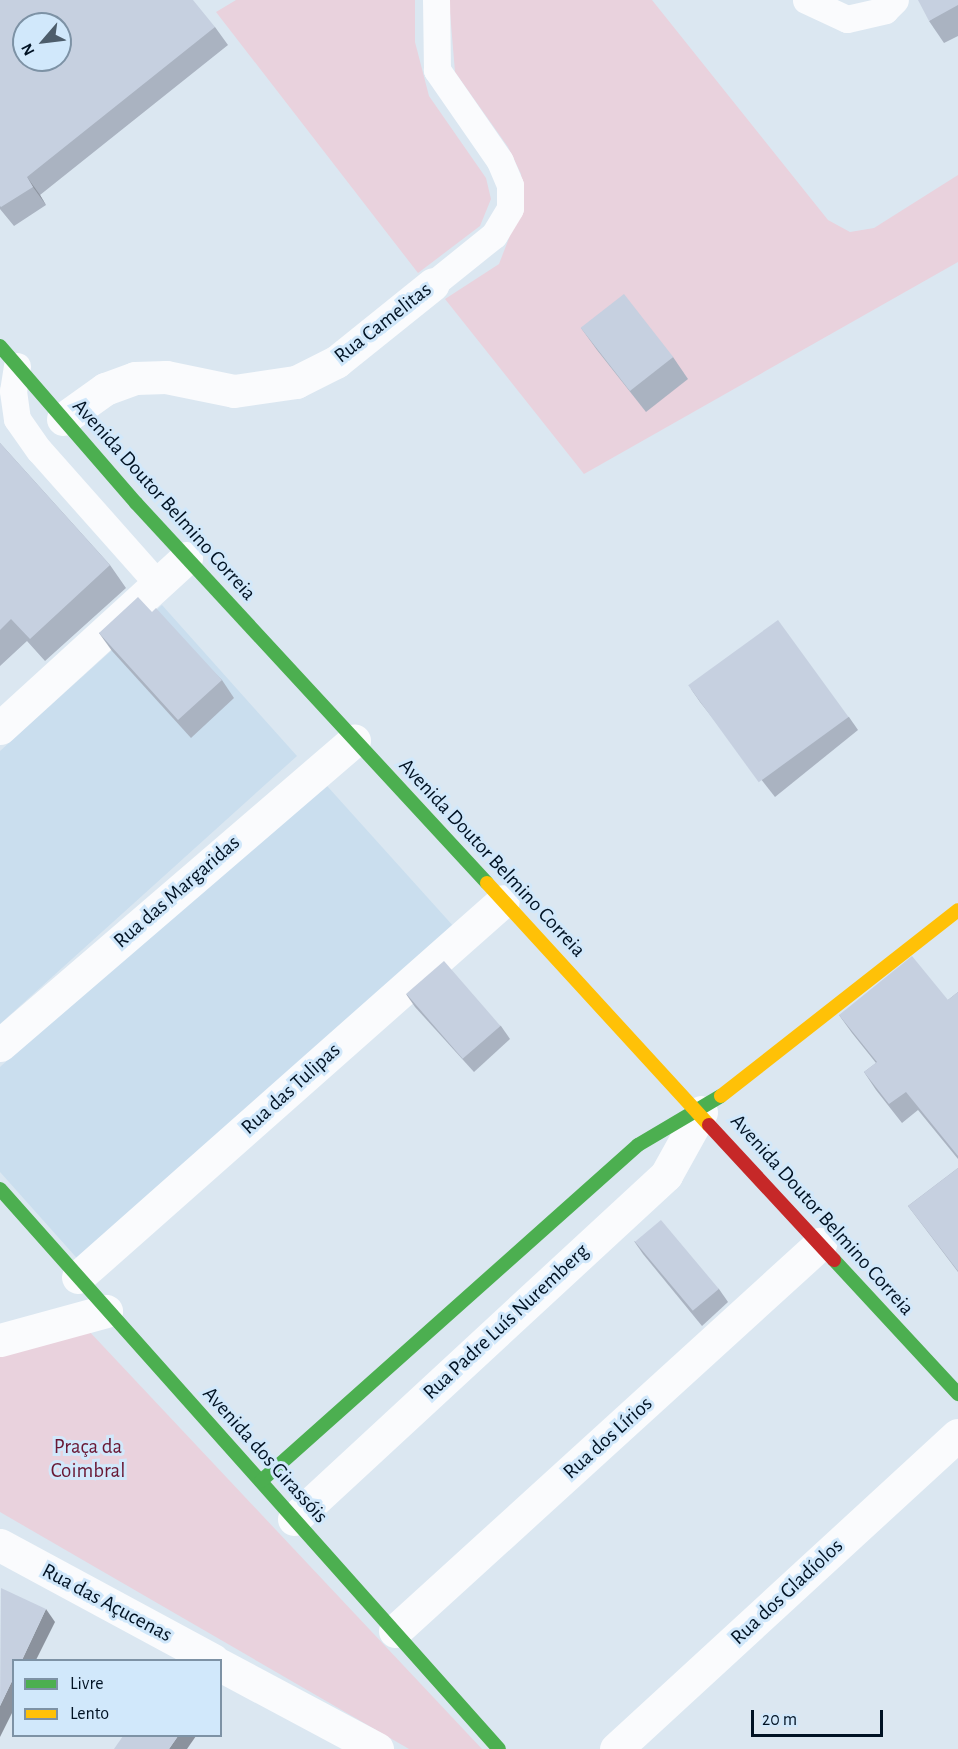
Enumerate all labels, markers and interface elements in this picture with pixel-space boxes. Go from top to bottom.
north arrow [12,12,72,72]
text: N [18,41,38,58]
street label: Rua Camelitas [329,277,437,369]
street label: Avenida Doutor Belmino Correia [67,394,261,606]
street label: Avenida Doutor Belmino Correia [393,753,591,963]
street label: Rua das Margaridas [109,830,245,954]
street label: Rua das Tulipas [236,1038,346,1140]
street label: Avenida Doutor Belmino Correia [725,1109,919,1321]
street label: Rua Padre Luís Nuremberg [418,1239,594,1405]
street label: Avenida dos Girassóis [197,1382,333,1528]
street label: Rua dos Lírios [558,1391,658,1485]
park label: Praça da Coimbral [51,1434,125,1484]
street label: Rua dos Gladíolos [726,1534,848,1650]
street label: Rua das Açucenas [38,1558,176,1648]
legend [12,1659,222,1737]
text: Livre [70,1675,104,1693]
scale bar [754,1698,886,1736]
text: Lento [70,1705,109,1723]
text: 20 m [762,1711,797,1729]

